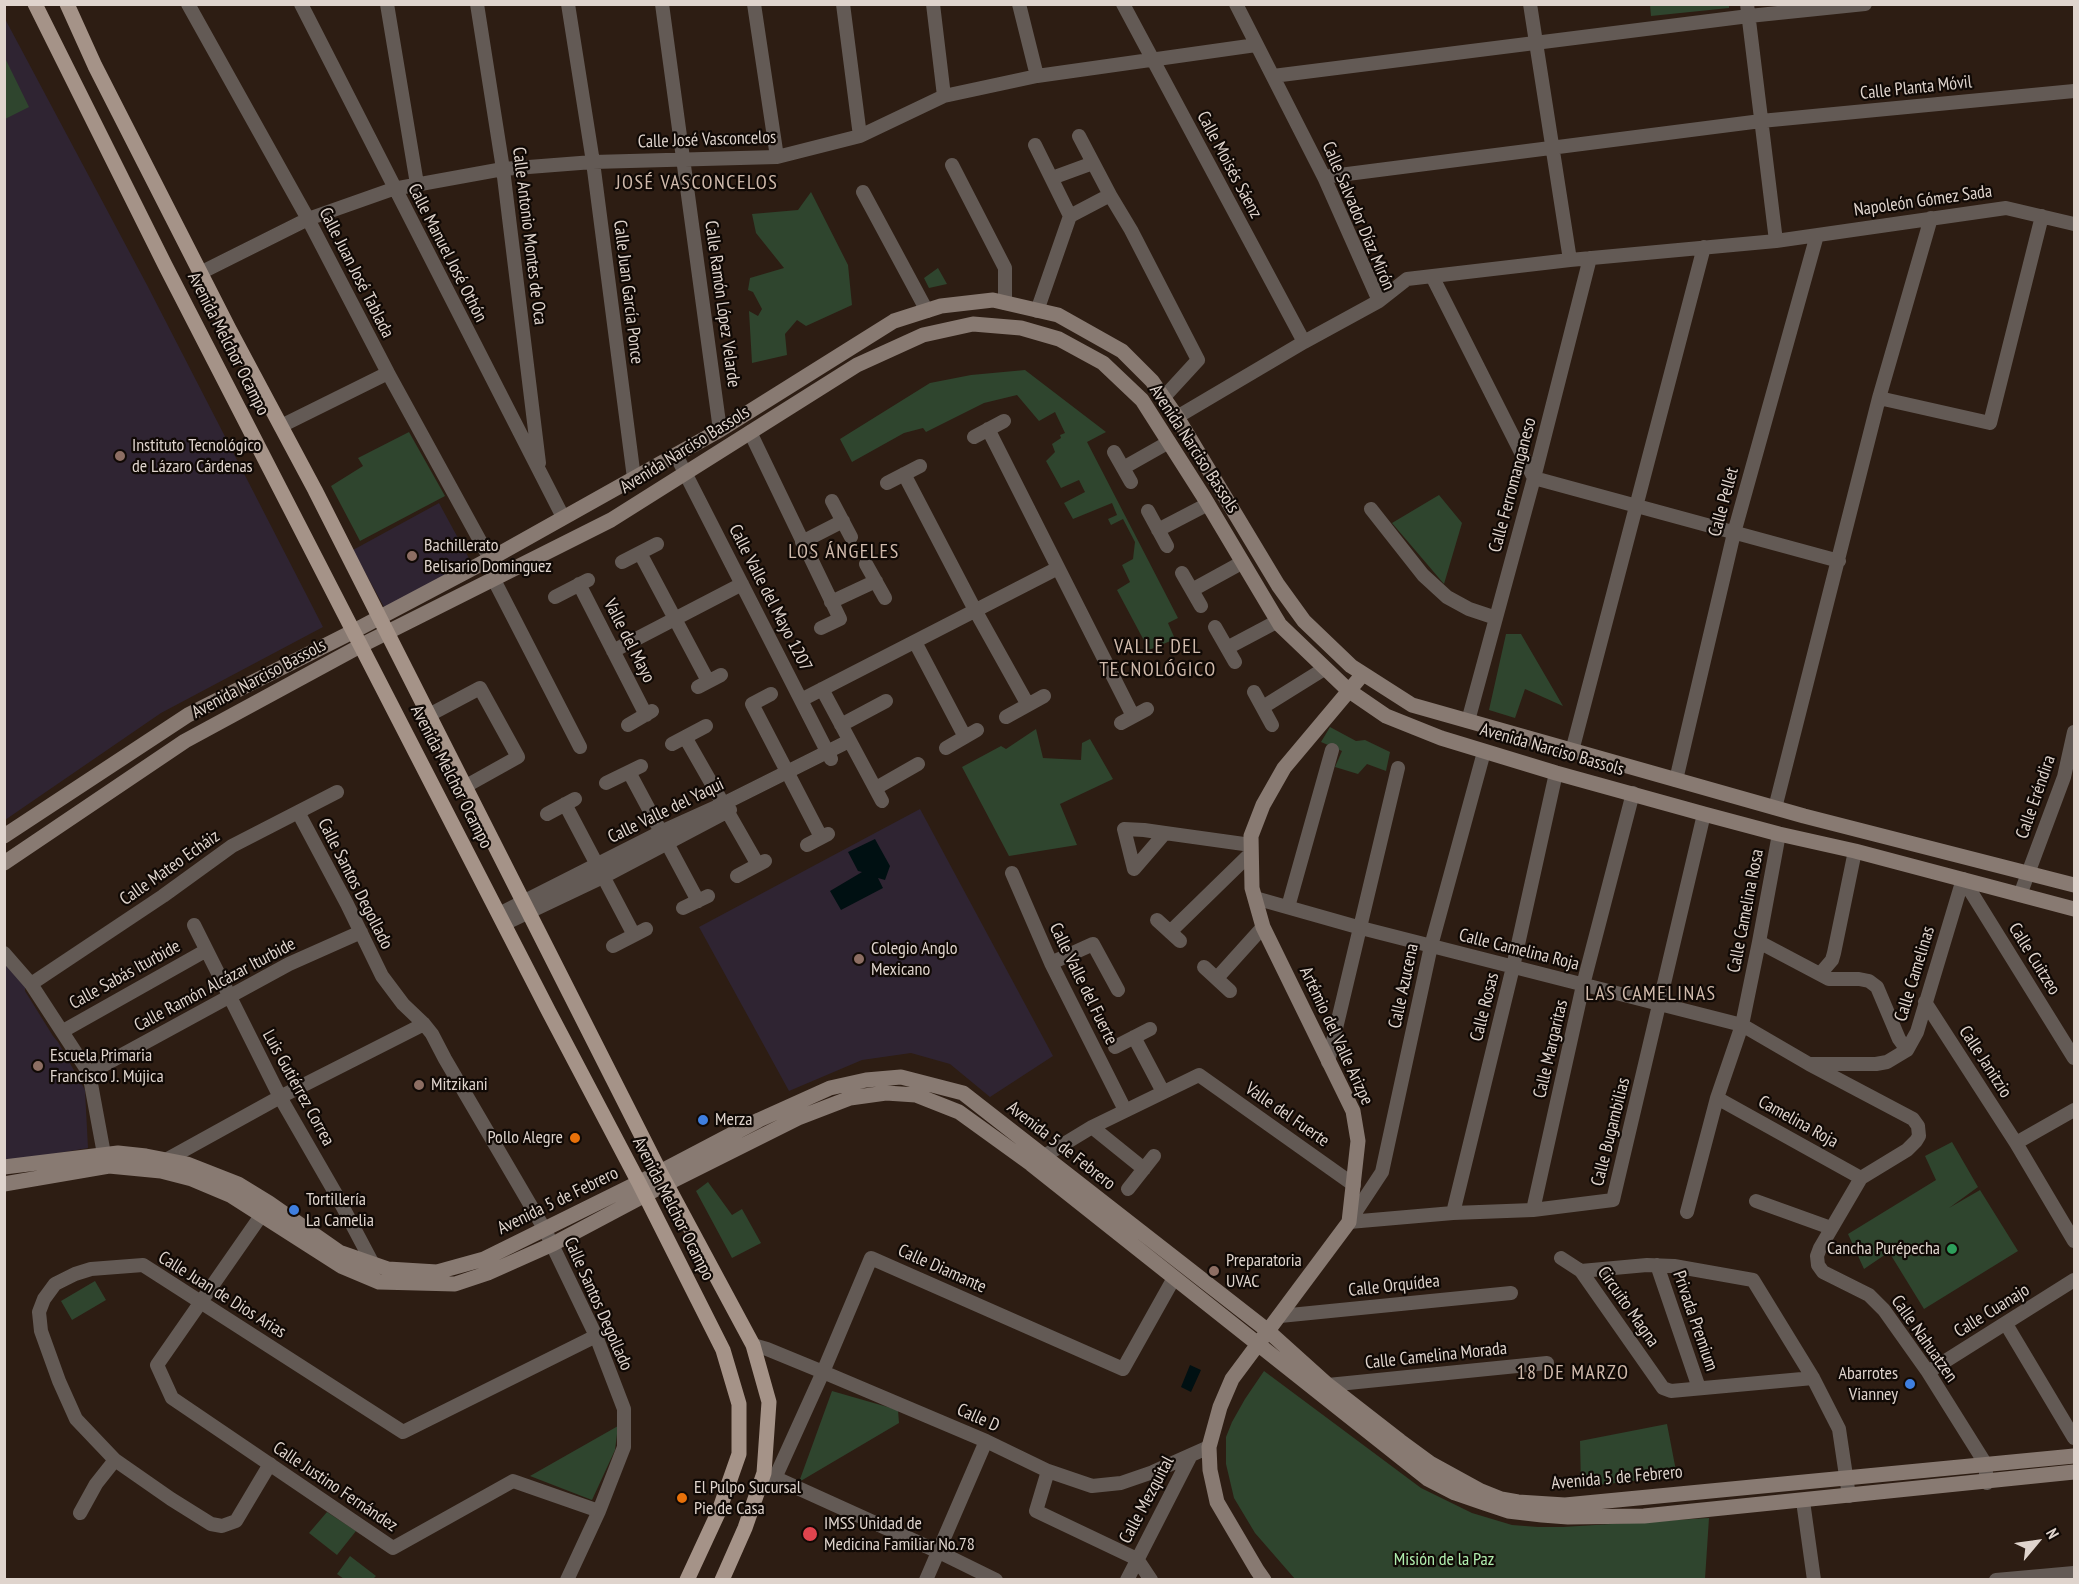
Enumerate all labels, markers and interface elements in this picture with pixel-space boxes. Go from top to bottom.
street label: Calle Planta Móvil [1859,71,1973,105]
street label: Calle Moisés Sáenz [1192,108,1266,222]
street label: Calle José Vasconcelos [637,127,777,153]
street label: Calle Salvador Díaz Mirón [1317,138,1399,294]
street label: Calle Antonio Montes de Oca [507,146,551,326]
district label: JOSÉ VASCONCELOS [616,171,778,195]
street label: Calle Manuel José Othón [403,180,491,326]
street label: Napoleón Gómez Sada [1853,181,1993,221]
street label: Calle Juan José Tablada [314,204,398,342]
street label: Calle Juan García Ponce [608,219,648,365]
street label: Calle Ramón López Velarde [700,219,744,389]
street label: Avenida Melchor Ocampo [183,269,273,419]
street label: Avenida Narciso Bassols [1144,381,1244,517]
street label: Avenida Narciso Bassols [616,401,754,499]
street label: Calle Ferromanganeso [1485,415,1541,555]
place label: Instituto Tecnológico de Lázaro Cárdenas [132,435,261,478]
marker: Instituto Tecnológico de Lázaro Cárdenas [113,449,127,463]
street label: Calle Pellet [1704,465,1744,539]
street label: Calle Valle del Mayo 1207 [724,521,816,675]
place label: Bachillerato Belisario Dominguez [424,535,552,578]
district label: LOS ÁNGELES [788,540,900,564]
marker: Bachillerato Belisario Dominguez [405,549,419,563]
street label: Valle del Mayo [599,596,659,686]
street label: Avenida Narciso Bassols [188,635,330,723]
district label: VALLE DEL TECNOLÓGICO [1099,635,1217,682]
street label: Avenida Melchor Ocampo [406,702,496,852]
street label: Avenida Narciso Bassols [1478,719,1626,781]
street label: Calle Eréndira [2012,753,2060,841]
street label: Calle Valle del Yaqui [604,774,728,848]
street label: Calle Santos Degollado [313,815,397,953]
street label: Calle Mateo Echáiz [116,826,224,910]
street label: Calle Camelina Rosa [1723,847,1769,975]
street label: Calle Cuitzeo [2003,919,2065,999]
street label: Calle Valle del Fuerte [1044,920,1122,1048]
street label: Calle Camelinas [1890,924,1940,1024]
street label: Calle Camelina Roja [1457,925,1581,975]
street label: Calle Ramón Alcázar Iturbide [131,933,299,1037]
street label: Calle Sabás Iturbide [66,936,184,1014]
place label: Colegio Anglo Mexicano [871,938,957,980]
street label: Calle Azucena [1384,942,1424,1030]
marker: Colegio Anglo Mexicano [852,952,866,966]
street label: Artémio del Valle Arizpe [1294,963,1378,1109]
street label: Calle Rosas [1466,970,1504,1044]
district label: LAS CAMELINAS [1585,982,1717,1006]
street label: Calle Margaritas [1529,998,1573,1100]
street label: Calle Janitzio [1954,1022,2016,1102]
street label: Luis Gutiérrez Correa [257,1026,339,1150]
place label: Escuela Primaria Francisco J. Mújica [50,1045,164,1088]
marker: Escuela Primaria Francisco J. Mújica [31,1059,45,1073]
place label: Mitzikani [431,1074,488,1096]
street label: Calle Bugambilias [1587,1076,1635,1188]
marker: Mitzikani [412,1078,426,1092]
street label: Valle del Fuerte [1241,1078,1333,1152]
street label: Camelina Roja [1754,1091,1842,1153]
street label: Avenida 5 de Febrero [1002,1097,1120,1195]
place label: Merza [715,1109,753,1131]
marker: Merza [696,1113,710,1127]
place label: Pollo Alegre [488,1127,563,1149]
marker: Pollo Alegre [568,1131,582,1145]
street label: Avenida Melchor Ocampo [628,1134,718,1284]
street label: Avenida 5 de Febrero [494,1162,622,1240]
place label: Tortillería La Camelia [306,1189,374,1232]
marker: Tortillería La Camelia [287,1203,301,1217]
street label: Calle Santos Degollado [559,1234,637,1374]
place label: Cancha Purépecha [1827,1238,1940,1260]
street label: Calle Diamante [894,1240,990,1298]
marker: Cancha Purépecha [1945,1242,1959,1256]
street label: Calle Juan de Dios Arias [154,1247,290,1343]
place label: Preparatoria UVAC [1226,1250,1302,1292]
street label: Circuito Magna [1592,1263,1664,1351]
marker: Preparatoria UVAC [1207,1264,1221,1278]
street label: Privada Premium [1668,1268,1722,1374]
street label: Calle Orquídea [1347,1270,1441,1302]
street label: Calle Cuanajo [1950,1279,2034,1343]
street label: Calle Nahuatzen [1886,1291,1962,1387]
street label: Calle Camelina Morada [1364,1338,1508,1374]
district label: 18 DE MARZO [1517,1361,1629,1385]
place label: Abarrotes Vianney [1839,1363,1898,1406]
marker: Abarrotes Vianney [1903,1377,1917,1391]
street label: Calle D [953,1399,1003,1437]
street label: Calle Justino Fernández [269,1437,401,1537]
street label: Calle Mezquital [1115,1453,1179,1547]
street label: Avenida 5 de Febrero [1550,1462,1684,1494]
place label: El Pulpo Sucursal Pie de Casa [694,1477,801,1520]
marker: El Pulpo Sucursal Pie de Casa [675,1491,689,1505]
north arrow [2007,1512,2067,1572]
place label: IMSS Unidad de Medicina Familiar No.78 [824,1513,975,1556]
marker: IMSS Unidad de Medicina Familiar No.78 [801,1525,819,1543]
text: N [2042,1525,2064,1542]
park label: Misión de la Paz [1394,1549,1494,1571]

